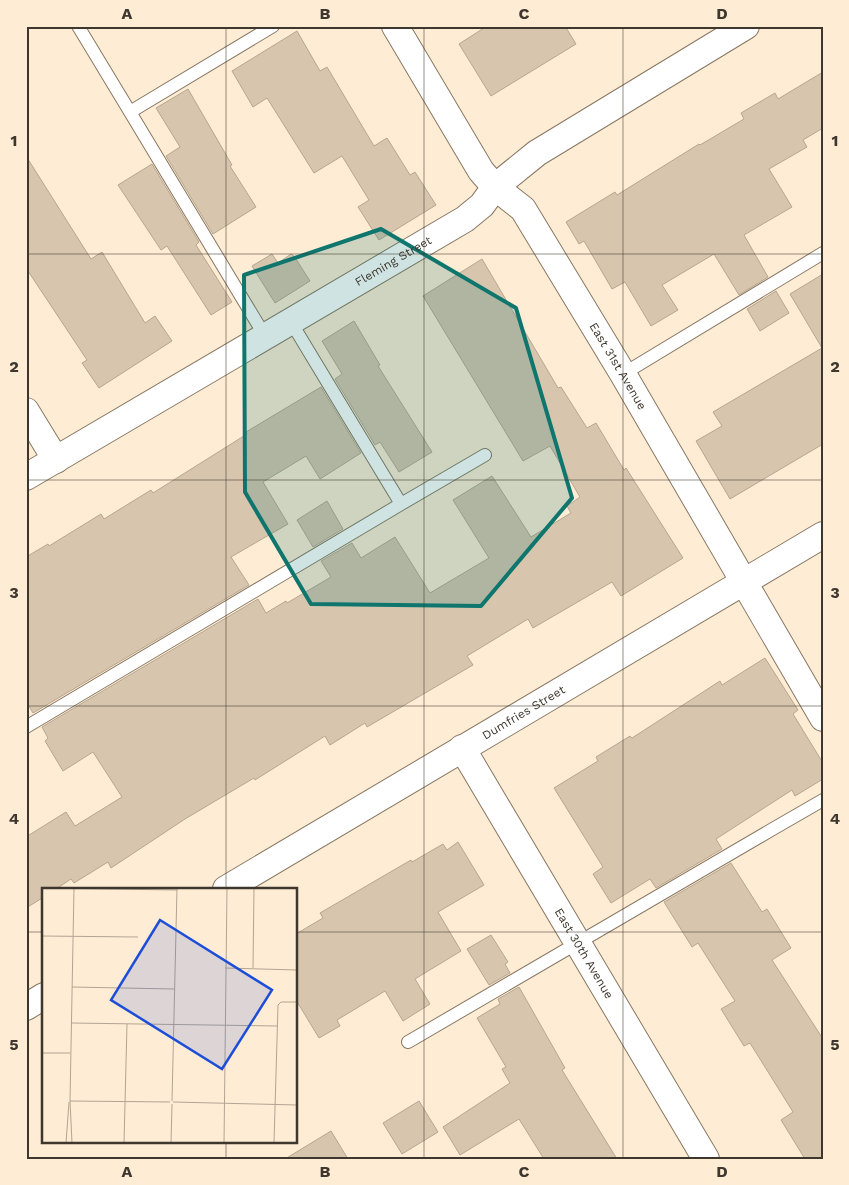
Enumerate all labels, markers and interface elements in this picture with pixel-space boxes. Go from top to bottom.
text: A [122,4,133,23]
text: B [320,4,331,23]
text: C [519,4,530,23]
text: D [716,4,728,23]
text: 1 [11,131,17,150]
text: 1 [832,131,838,150]
street label: Fleming Street [352,233,434,289]
street label: East 31st Avenue [586,320,649,412]
text: 2 [9,357,19,376]
text: 2 [830,357,840,376]
text: 3 [9,583,19,602]
text: 3 [830,583,840,602]
street label: Dumfries Street [480,683,568,742]
text: 4 [9,809,19,828]
text: 4 [830,809,840,828]
inset map [42,888,298,1142]
street label: East 30th Avenue [552,906,616,1001]
text: 5 [9,1035,19,1054]
text: 5 [830,1035,840,1054]
text: A [122,1162,133,1181]
text: B [320,1162,331,1181]
text: C [519,1162,530,1181]
text: D [716,1162,728,1181]

